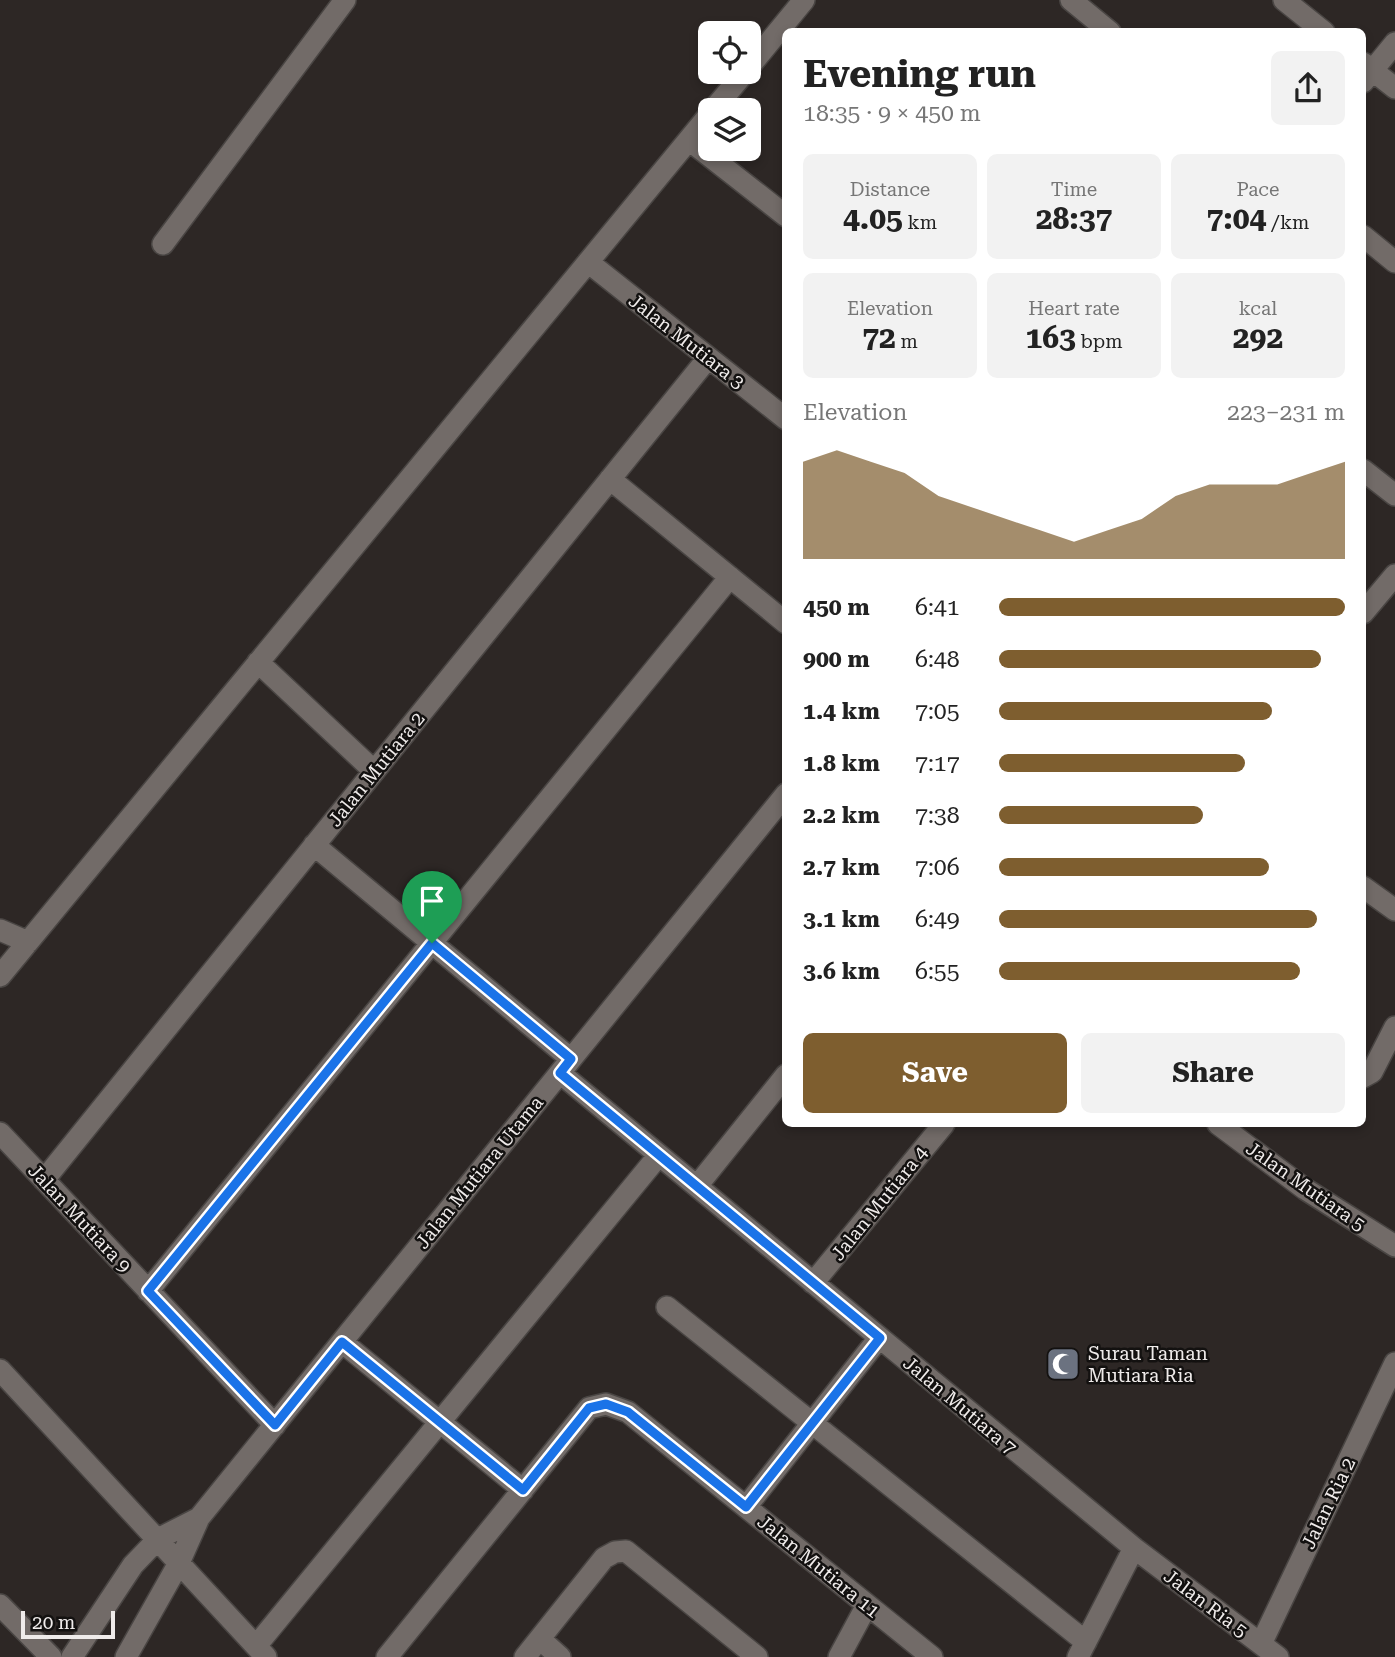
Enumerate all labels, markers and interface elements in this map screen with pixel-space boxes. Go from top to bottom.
map controls [698,21,761,161]
button: locate [698,21,761,84]
button: share [1271,51,1345,125]
text: Evening run [803,52,1036,96]
button: layers [698,98,761,161]
text: 18:35 · 9 × 450 m [803,100,981,127]
text: Distance [850,178,930,201]
text: Time [1051,178,1097,201]
text: Pace [1237,178,1279,201]
text: 4.05 [843,201,903,236]
text: 28:37 [1036,201,1112,236]
text: 7:04 [1207,201,1266,236]
text: km [903,211,937,234]
text: /km [1266,211,1309,234]
street label: Jalan Mutiara 3 [624,289,749,394]
text: Elevation [847,297,933,320]
text: Heart rate [1028,297,1120,320]
text: kcal [1239,297,1277,320]
text: 72 [862,320,896,355]
text: 163 [1025,320,1076,355]
text: 292 [1233,320,1283,355]
text: m [896,330,918,353]
text: bpm [1076,330,1123,353]
text: Elevation [803,399,907,426]
text: 223–231 m [1227,399,1345,426]
text: 450 m [803,594,870,621]
text: 6:41 [915,594,960,621]
text: 900 m [803,646,870,673]
text: 6:48 [915,646,960,673]
text: 1.4 km [803,698,880,725]
text: 7:05 [915,698,960,725]
street label: Jalan Mutiara 2 [323,707,430,831]
text: 1.8 km [803,750,880,777]
text: 7:17 [915,750,960,777]
text: 2.2 km [803,802,880,829]
text: 7:38 [915,802,960,829]
text: 2.7 km [803,854,880,881]
text: 7:06 [915,854,960,881]
pin [402,871,462,943]
icon: arrive [413,882,451,920]
text: 3.1 km [803,906,880,933]
text: 6:49 [915,906,960,933]
text: 3.6 km [803,958,880,985]
text: 6:55 [915,958,960,985]
button: Save [803,1033,1067,1113]
button: Share [1081,1033,1345,1113]
street label: Jalan Mutiara Utama [411,1091,548,1253]
street label: Jalan Mutiara 5 [1242,1137,1370,1236]
street label: Jalan Mutiara 4 [826,1141,933,1265]
street label: Jalan Mutiara 9 [23,1159,136,1278]
place label: Surau Taman Mutiara Ria [1088,1342,1208,1387]
mosque icon: Surau Taman Mutiara Ria [1044,1345,1082,1383]
street label: Jalan Mutiara 7 [898,1351,1021,1460]
street label: Jalan Ria 2 [1296,1454,1360,1553]
street label: Jalan Mutiara 11 [753,1510,885,1623]
street label: Jalan Ria 5 [1159,1564,1252,1642]
scale bar [21,1608,116,1640]
text: 20 m [32,1611,75,1634]

